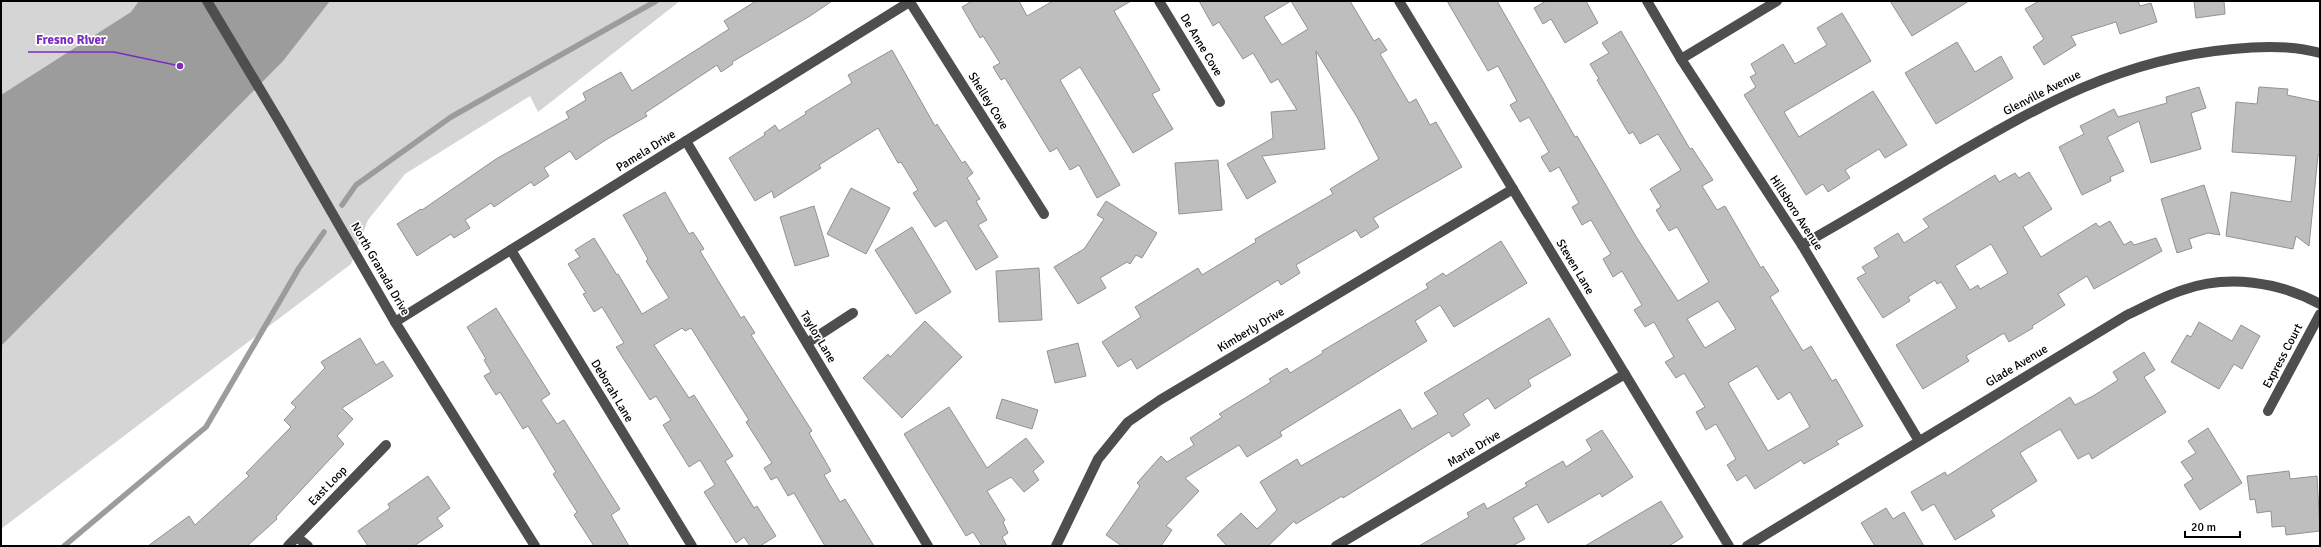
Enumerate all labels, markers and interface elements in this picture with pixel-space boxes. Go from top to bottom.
street label: De Anne Cove [1177,11,1225,79]
callout: Fresno River [28,27,114,52]
text: Fresno River [36,32,107,48]
street label: Glenville Avenue [2001,67,2083,119]
street label: Shelley Cove [964,70,1012,132]
street label: Pamela Drive [613,127,679,175]
street label: Hillsboro Avenue [1766,173,1826,253]
street label: North Granada Drive [347,220,413,318]
street label: Steven Lane [1553,237,1597,297]
street label: Kimberly Drive [1215,304,1287,356]
street label: Taylor Lane [797,308,839,366]
street label: Express Court [2260,321,2306,391]
street label: Glade Avenue [1983,342,2051,390]
street label: Deborah Lane [587,357,637,425]
street label: Marie Drive [1445,427,1503,471]
street label: East Loop [305,463,351,509]
scale bar [2185,513,2240,539]
text: 20 m [2191,520,2216,535]

